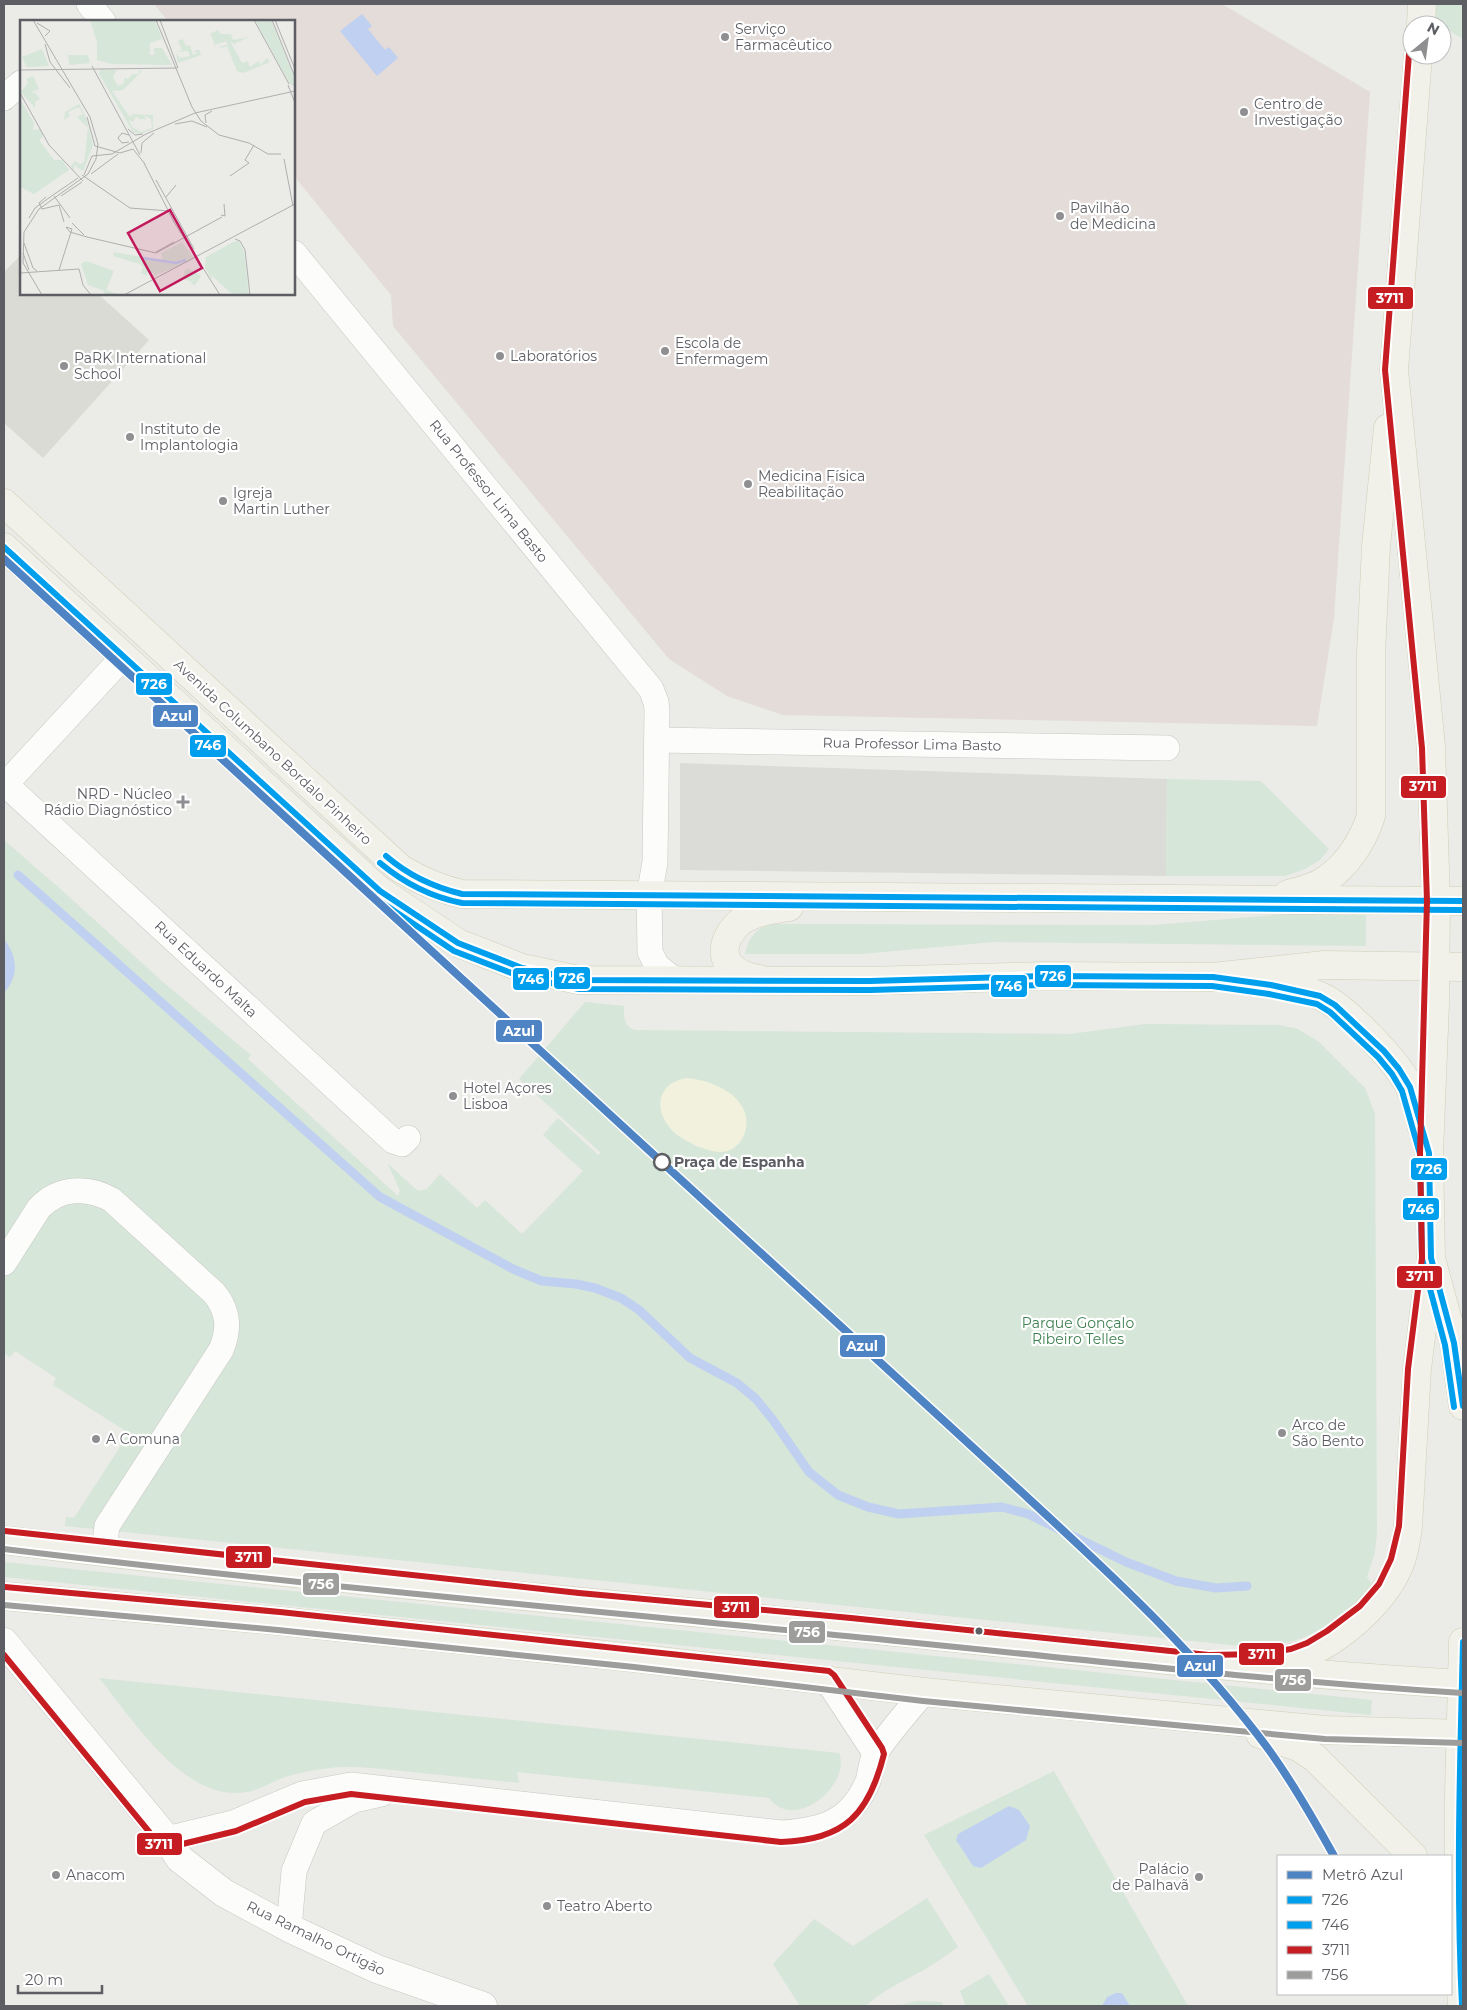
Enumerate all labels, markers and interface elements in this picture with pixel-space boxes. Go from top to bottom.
north arrow [1402,15,1452,65]
text: N [1424,18,1443,39]
inset map [20,20,295,295]
place label: Serviço Farmacêutico [735,20,832,54]
marker: Serviço Farmacêutico [719,31,731,43]
place label: Centro de Investigação [1254,95,1343,129]
marker: Centro de Investigação [1238,106,1250,118]
place label: Pavilhão de Medicina [1070,199,1156,233]
marker: Pavilhão de Medicina [1054,210,1066,222]
line badge: 3711 [1367,286,1414,310]
text: 3711 [1375,289,1404,307]
place label: Escola de Enfermagem [675,334,768,368]
marker: Escola de Enfermagem [659,345,671,357]
place label: Laboratórios [510,347,597,365]
place label: PaRK International School [74,349,206,383]
marker: Laboratórios [494,350,506,362]
marker: PaRK International School [58,360,70,372]
street label: Rua Professor Lima Basto [426,416,552,566]
place label: Instituto de Implantologia [140,420,238,454]
marker: Instituto de Implantologia [124,431,136,443]
place label: Medicina Física Reabilitação [758,467,865,501]
marker: Medicina Física Reabilitação [742,478,754,490]
place label: Igreja Martin Luther [233,484,330,518]
marker: Igreja Martin Luther [217,495,229,507]
street label: Avenida Columbano Bordalo Pinheiro [170,655,376,849]
line badge: 726 [135,672,173,696]
text: 726 [141,675,167,693]
line badge: Azul [152,704,199,728]
text: Azul [159,707,192,725]
street label: Rua Professor Lima Basto [822,733,1002,755]
line badge: 746 [189,734,227,758]
text: 746 [195,736,221,754]
line badge: 3711 [1400,775,1447,799]
text: 3711 [1408,777,1437,795]
place label: NRD - Núcleo Rádio Diagnóstico [44,785,172,819]
marker: NRD - Núcleo Rádio Diagnóstico [176,795,190,809]
street label: Rua Eduardo Malta [151,917,261,1021]
line badge: 726 [1034,964,1072,988]
line badge: 726 [553,966,591,990]
line badge: 746 [512,967,550,991]
text: 726 [1040,967,1066,985]
text: 726 [559,969,585,987]
text: 746 [518,970,544,988]
line badge: 746 [990,974,1028,998]
text: 746 [996,977,1022,995]
line badge: Azul [495,1019,543,1043]
text: Azul [502,1022,535,1040]
place label: Hotel Açores Lisboa [463,1079,552,1113]
marker: Hotel Açores Lisboa [447,1090,459,1102]
marker: Praça de Espanha [653,1153,671,1171]
place label: Praça de Espanha [674,1153,805,1171]
line badge: 726 [1410,1157,1448,1181]
text: 726 [1416,1160,1442,1178]
line badge: 746 [1402,1197,1440,1221]
text: 746 [1408,1200,1434,1218]
line badge: 3711 [1396,1265,1443,1289]
text: 3711 [1405,1267,1434,1285]
park label: Parque Gonçalo Ribeiro Telles [1022,1314,1134,1348]
line badge: Azul [839,1334,886,1358]
text: Azul [845,1337,878,1355]
place label: Arco de São Bento [1292,1416,1364,1450]
marker: Arco de São Bento [1276,1427,1288,1439]
place label: A Comuna [106,1430,180,1448]
marker: A Comuna [90,1433,102,1445]
line badge: 3711 [225,1545,272,1569]
text: 3711 [234,1548,263,1566]
line badge: 756 [302,1572,340,1596]
text: 756 [308,1575,334,1593]
line badge: 3711 [713,1595,760,1619]
text: 3711 [721,1598,750,1616]
line badge: 756 [788,1620,826,1644]
text: 756 [794,1623,820,1641]
unlabelled marker [974,1626,984,1636]
line badge: 3711 [1238,1642,1285,1666]
text: 3711 [1247,1645,1276,1663]
line badge: Azul [1176,1654,1224,1678]
text: Azul [1183,1657,1216,1675]
line badge: 756 [1274,1668,1312,1692]
text: 756 [1280,1671,1306,1689]
line badge: 3711 [136,1832,183,1856]
text: 3711 [144,1835,173,1853]
legend [1277,1855,1452,1995]
place label: Palácio de Palhavã [1112,1860,1189,1894]
text: Metrô Azul [1322,1865,1403,1884]
place label: Anacom [66,1866,125,1884]
marker: Anacom [50,1869,62,1881]
marker: Palácio de Palhavã [1193,1871,1205,1883]
text: 726 [1322,1890,1348,1909]
street label: Rua Ramalho Ortigão [244,1897,389,1980]
place label: Teatro Aberto [557,1897,653,1915]
marker: Teatro Aberto [541,1900,553,1912]
text: 746 [1322,1915,1349,1934]
text: 3711 [1322,1940,1350,1959]
scale bar [18,1962,101,1994]
text: 756 [1322,1965,1348,1984]
text: 20 m [25,1970,63,1989]

